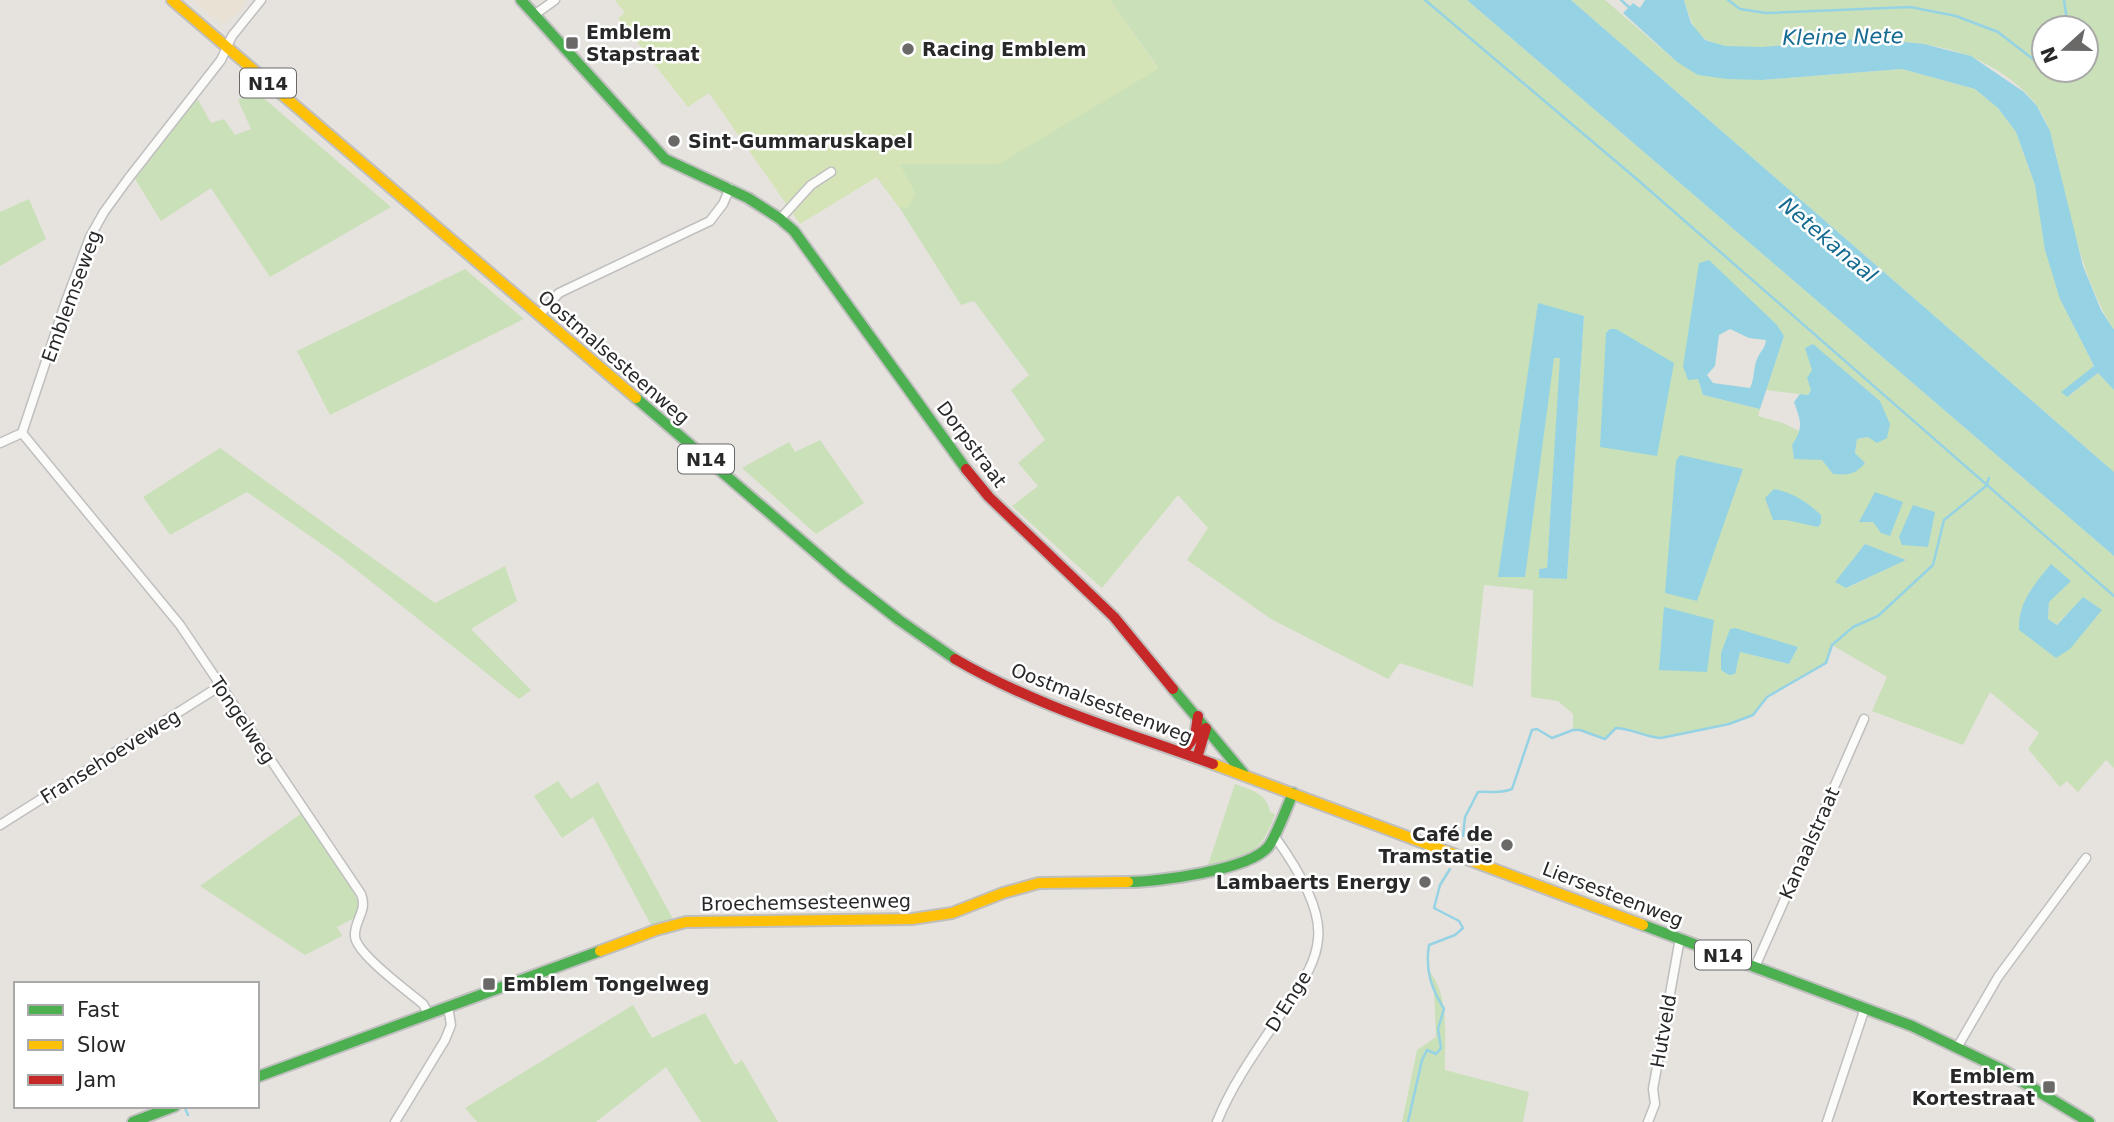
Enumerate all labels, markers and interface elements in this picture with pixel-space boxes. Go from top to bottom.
north arrow [2030,14,2100,84]
place label: Emblem Stapstraat [586,21,700,65]
water label: Kleine Nete [1782,24,1904,50]
marker: Emblem Stapstraat [564,35,580,51]
place label: Racing Emblem [922,38,1087,60]
marker: Racing Emblem [900,41,916,57]
text: N [2036,44,2062,66]
road number: N14 [240,68,296,98]
place label: Sint-Gummaruskapel [688,130,913,152]
marker: Sint-Gummaruskapel [666,133,682,149]
water label: Netekanaal [1774,192,1882,288]
street label: Emblemseweg [37,227,105,365]
street label: Oostmalsesteenweg [534,285,694,429]
street label: Dorpstraat [933,397,1011,491]
road number: N14 [678,444,734,474]
street label: Oostmalsesteenweg [1008,658,1196,748]
street label: Tongelweg [205,671,280,768]
street label: Fransehoeveweg [36,704,184,808]
street label: Kanaalstraat [1774,784,1844,902]
place label: Café de Tramstatie [1378,823,1493,867]
marker: Café de Tramstatie [1499,837,1515,853]
street label: Liersesteenweg [1539,857,1687,931]
place label: Lambaerts Energy [1216,871,1412,893]
marker: Lambaerts Energy [1417,874,1433,890]
street label: Broechemsesteenweg [701,889,911,915]
road number: N14 [1695,940,1751,970]
street label: D'Enge [1261,966,1315,1036]
place label: Emblem Tongelweg [503,973,709,995]
marker: Emblem Tongelweg [481,976,497,992]
legend [14,982,259,1108]
street label: Hutveld [1646,993,1680,1069]
text: Fast [77,998,119,1022]
text: Slow [77,1033,126,1057]
place label: Emblem Kortestraat [1912,1065,2035,1109]
text: Jam [75,1068,117,1092]
marker: Emblem Kortestraat [2041,1079,2057,1095]

